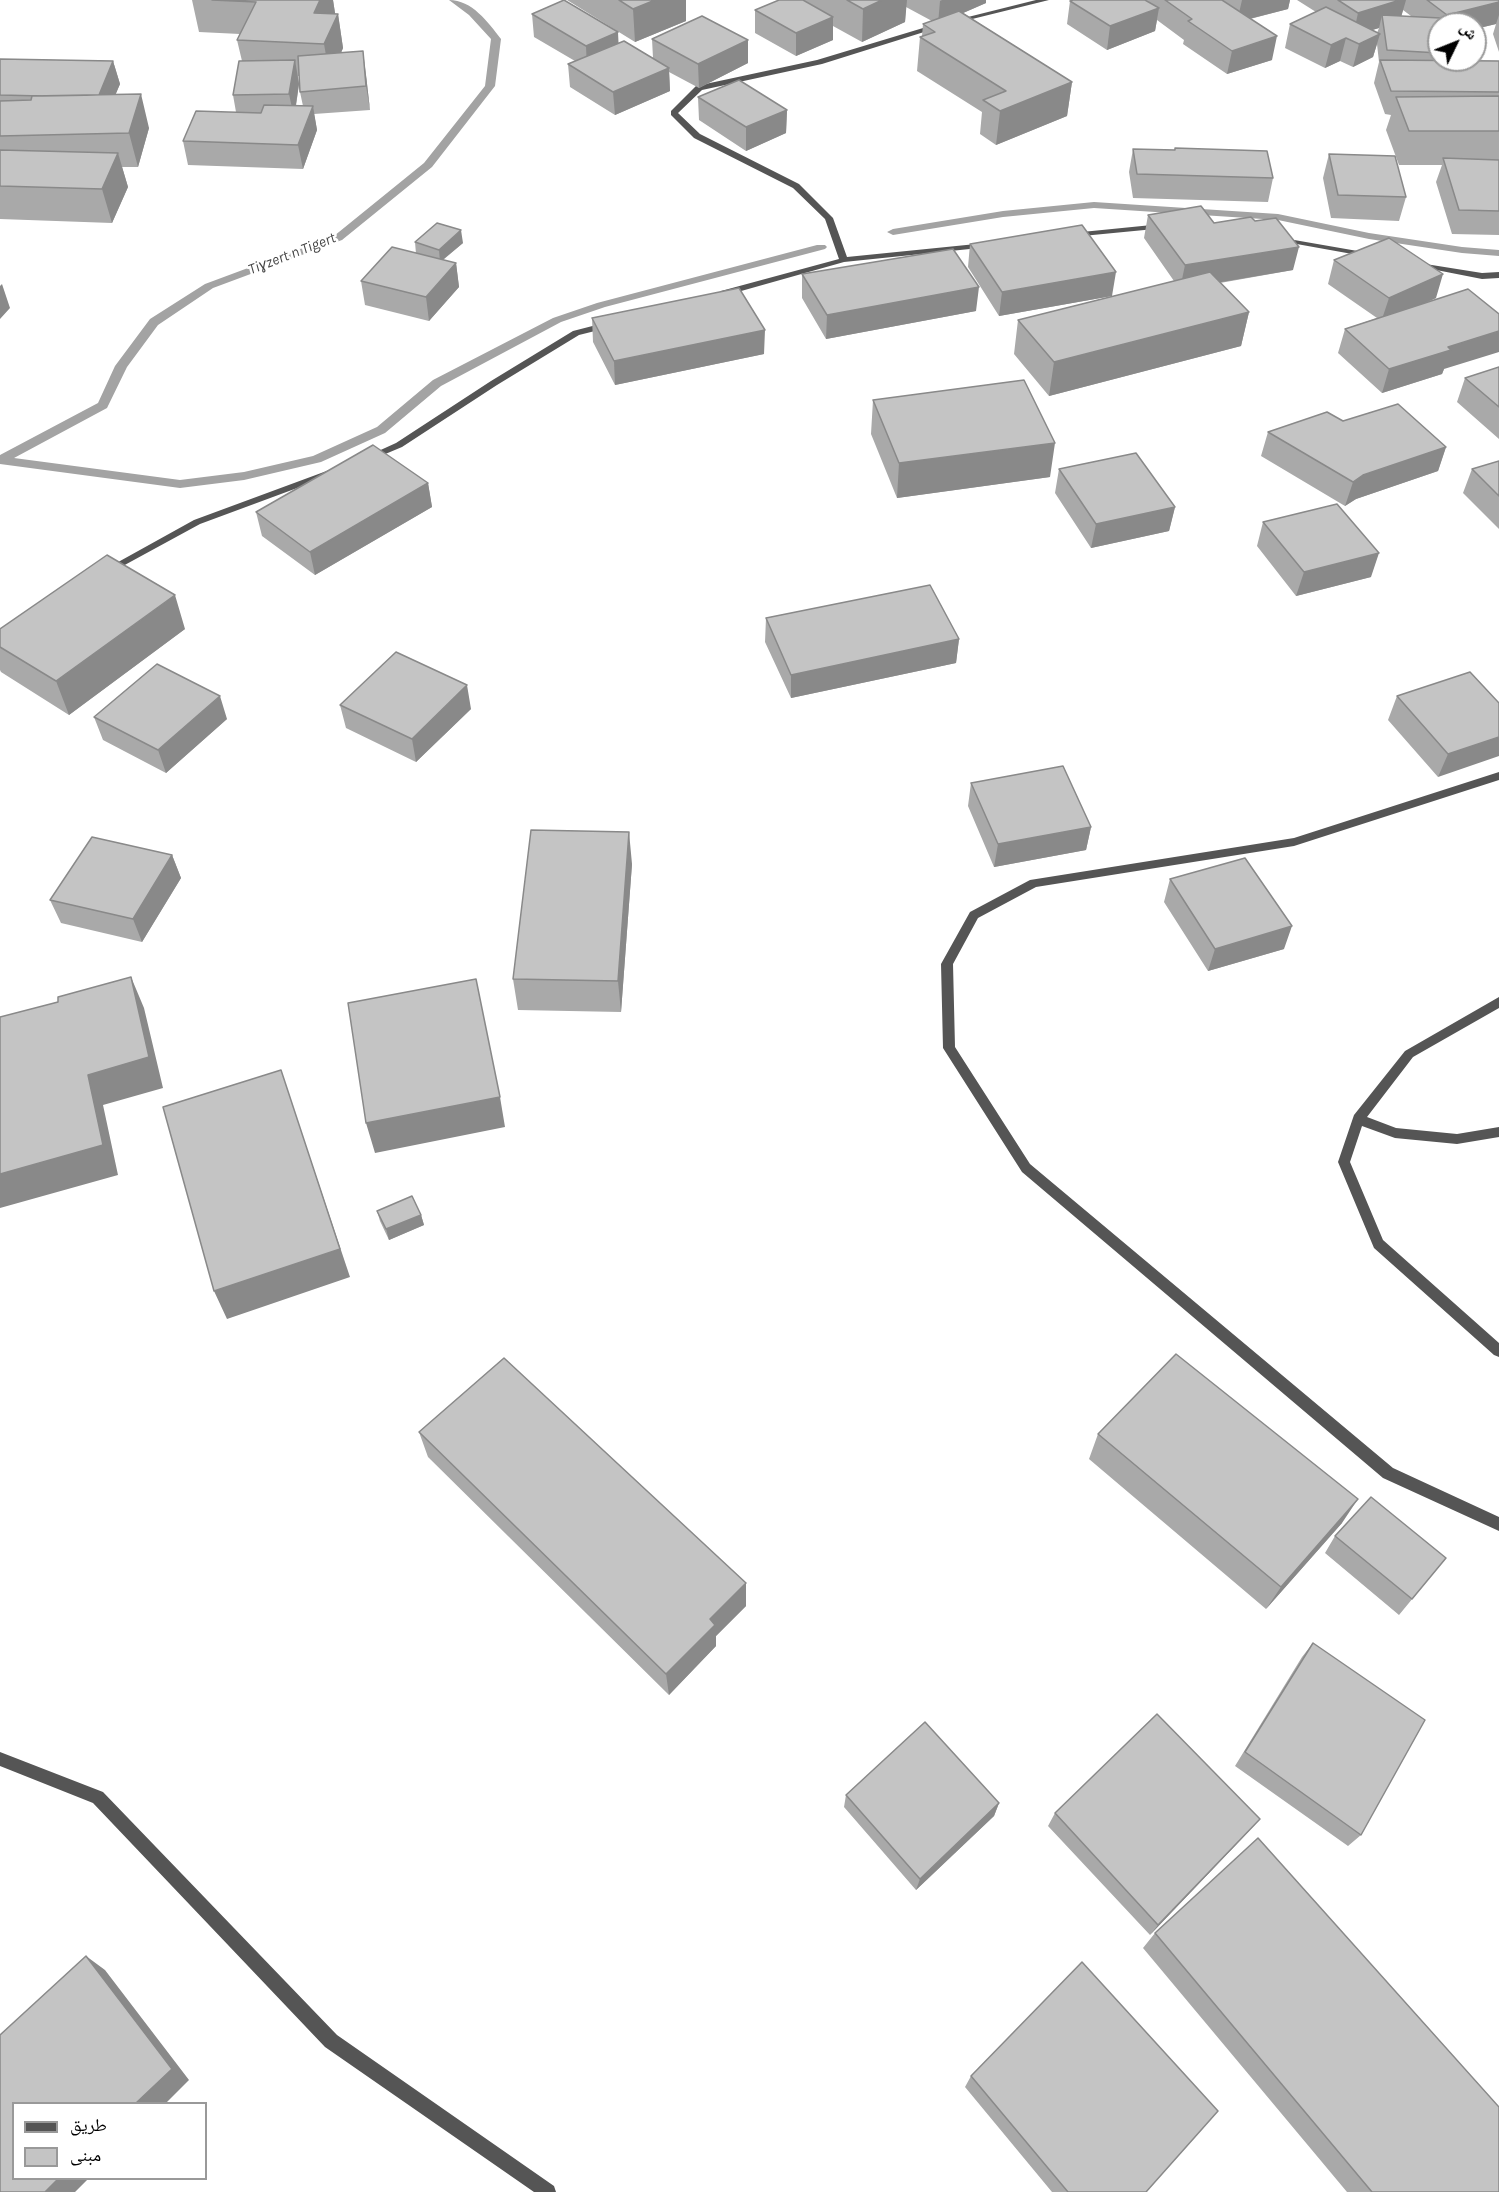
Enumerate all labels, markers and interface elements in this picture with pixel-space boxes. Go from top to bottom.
north arrow [1427,12,1487,72]
text: ش [1456,18,1482,43]
water label: Tiɣzert n Tigert [246,229,338,279]
legend [12,2102,207,2180]
text: طريق [70,2114,107,2136]
text: مبنى [70,2144,101,2166]

